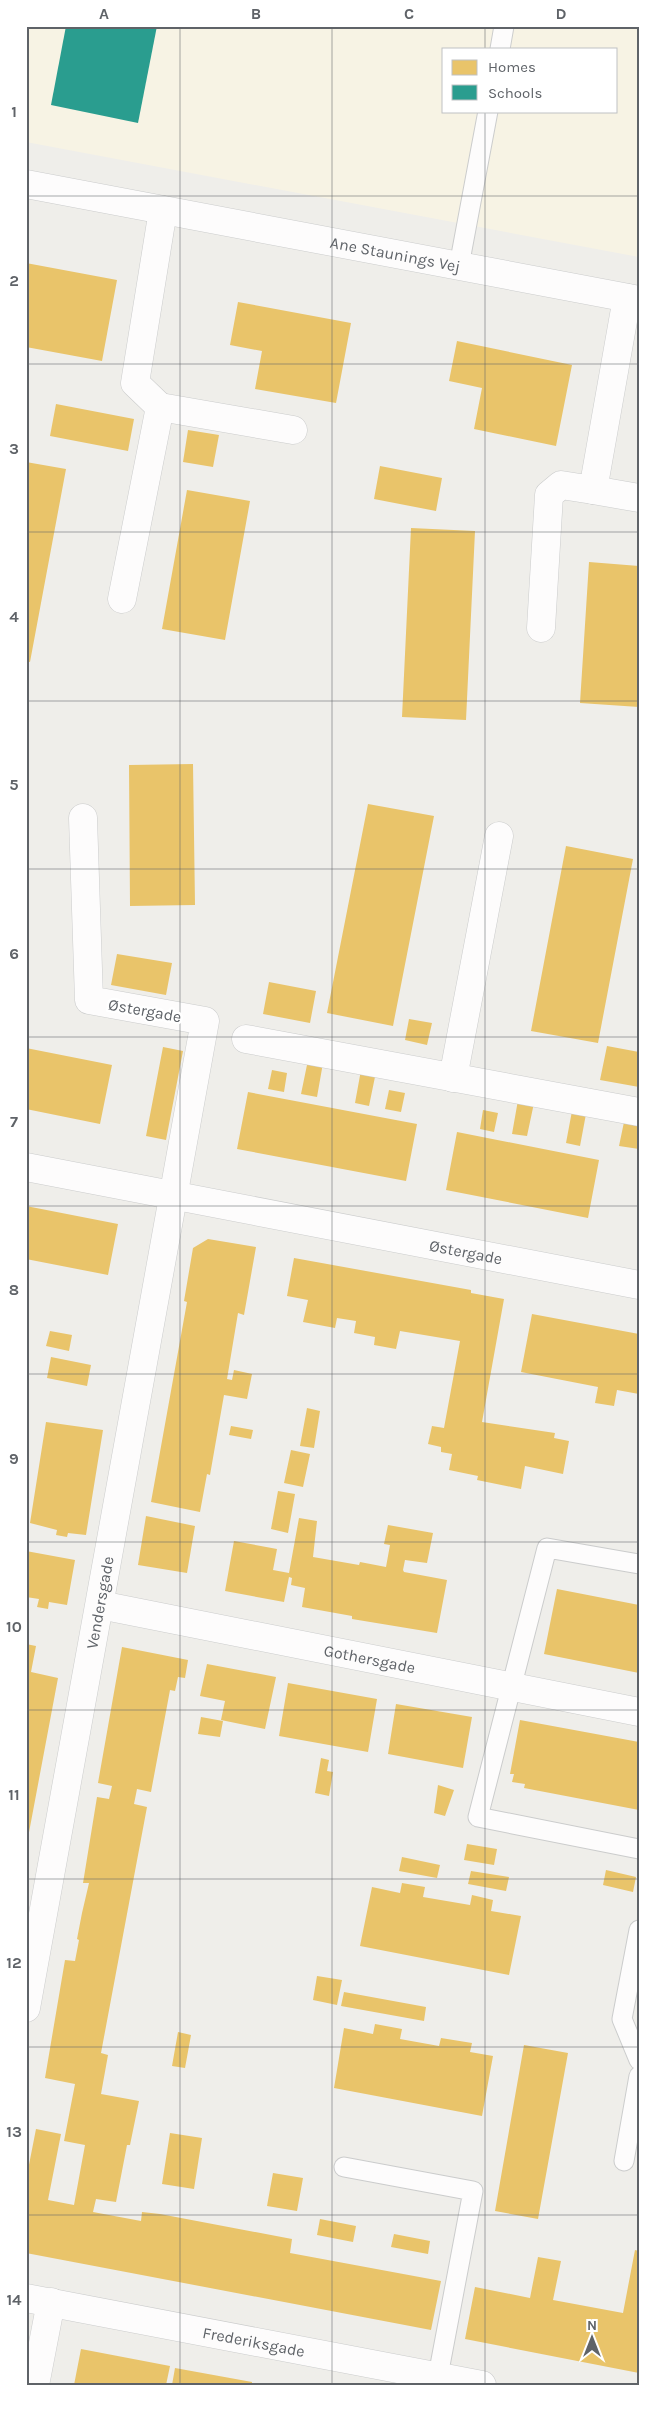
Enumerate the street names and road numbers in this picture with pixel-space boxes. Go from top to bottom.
street label: Ane Staunings Vej [329,233,462,276]
street label: Østergade [107,995,183,1026]
street label: Østergade [428,1236,504,1269]
street label: Vendersgade [82,1555,118,1651]
street label: Gothersgade [322,1641,417,1677]
street label: Frederiksgade [201,2323,307,2361]

